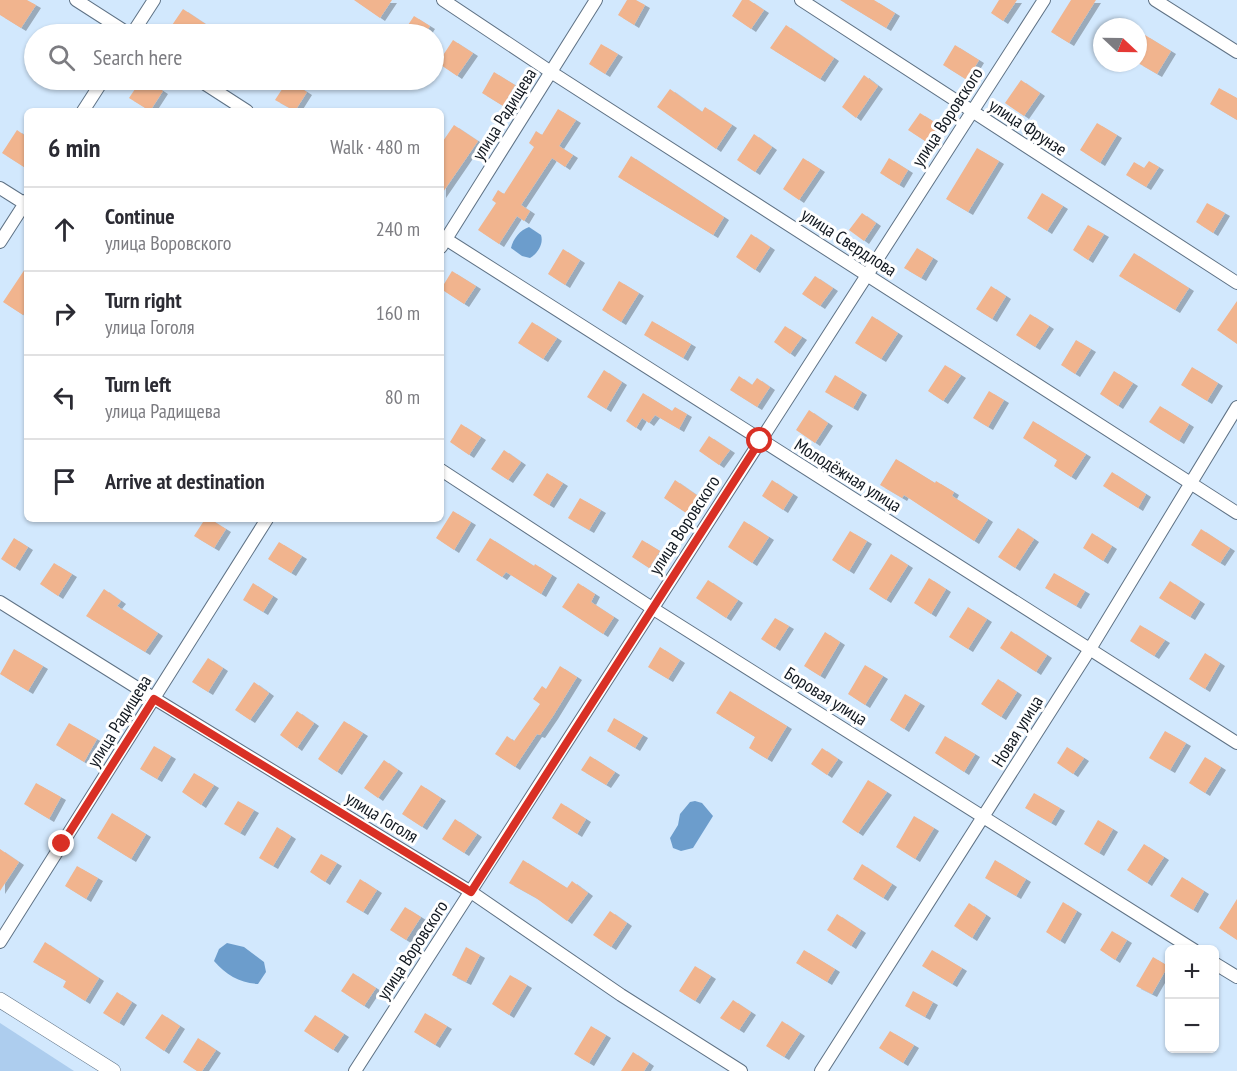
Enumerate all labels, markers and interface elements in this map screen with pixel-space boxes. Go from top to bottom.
north arrow [1093,18,1147,72]
search box [24,24,444,90]
icon: search [45,41,78,74]
text: Search here [93,43,182,71]
street label: улица Воровского [906,63,988,171]
street label: улица Радищева [467,64,541,164]
street label: улица Фрунзе [985,93,1071,161]
text: 6 min [48,131,101,164]
text: Walk · 480 m [330,134,420,160]
text: Continue [105,202,175,230]
street label: улица Свердлова [797,203,901,281]
icon: ahead [48,213,81,246]
text: 240 m [376,216,420,242]
text: улица Воровского [105,230,231,256]
text: Turn right [105,286,182,314]
icon: right [48,297,81,330]
text: 160 m [376,300,420,326]
text: улица Гоголя [105,314,194,340]
text: Turn left [105,370,171,398]
icon: left [48,381,81,414]
text: 80 m [385,384,420,410]
text: улица Радищева [105,398,221,424]
route start [746,427,772,453]
street label: Молодёжная улица [790,433,906,517]
icon: arrive [48,465,81,498]
text: Arrive at destination [105,467,265,495]
street label: улица Воровского [643,471,725,579]
street label: Боровая улица [780,661,872,731]
street label: улица Радищева [82,671,156,771]
street label: Новая улица [986,691,1048,771]
street label: улица Гоголя [342,786,422,848]
route end [48,830,74,856]
street label: улица Воровского [371,896,453,1004]
map controls [1165,945,1219,1053]
button: + [1165,945,1219,999]
button: − [1165,999,1219,1053]

